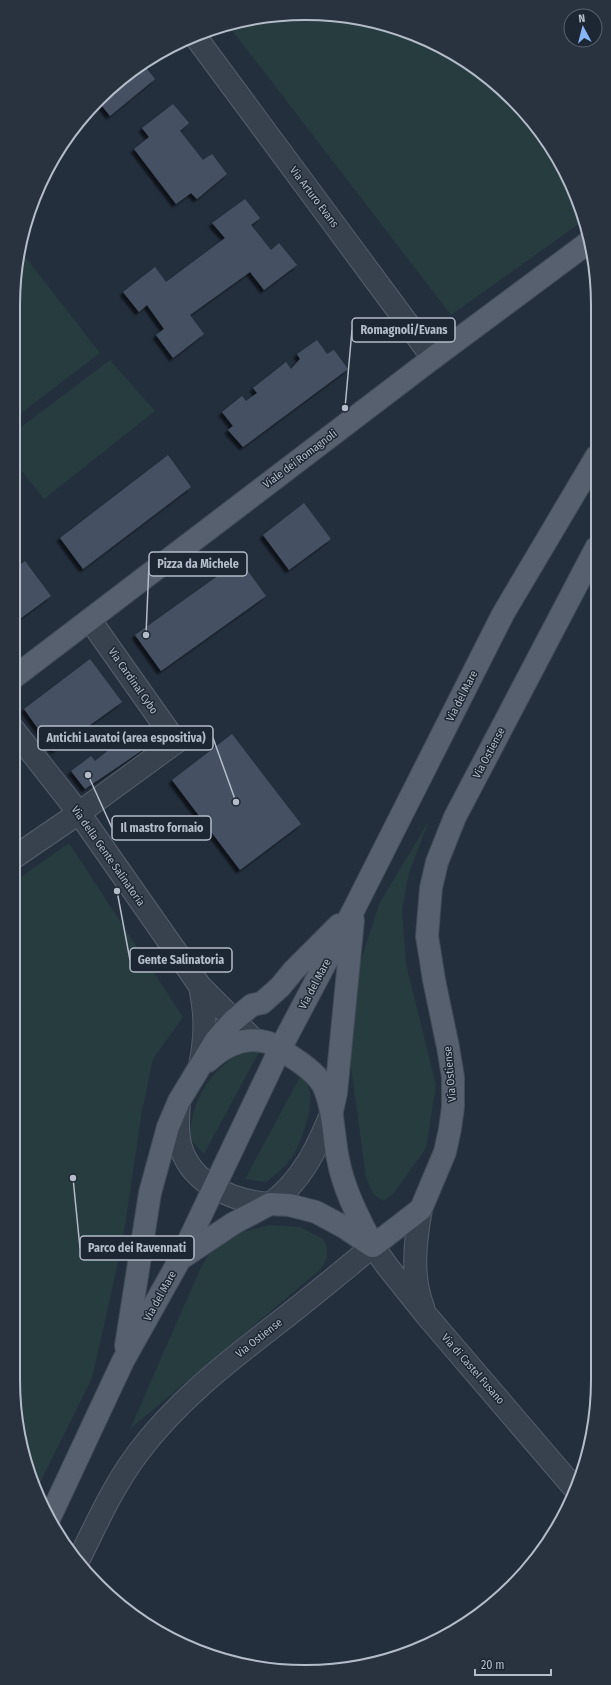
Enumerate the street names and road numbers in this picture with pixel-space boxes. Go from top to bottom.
street label: Via Arturo Evans [287,164,341,230]
street label: Viale dei Romagnoli [261,427,340,491]
street label: Via Cardinal Cybo [105,646,161,717]
street label: Via del Mare [444,668,480,724]
street label: Via Ostiense [470,725,508,781]
street label: Via della Gente Salinatoria [68,803,148,909]
street label: Via del Mare [296,957,334,1011]
street label: Via Ostiense [441,1046,459,1102]
street label: Via del Mare [141,1269,179,1323]
street label: Via Ostiense [233,1316,285,1360]
street label: Via di Castel Fusano [439,1331,507,1407]

